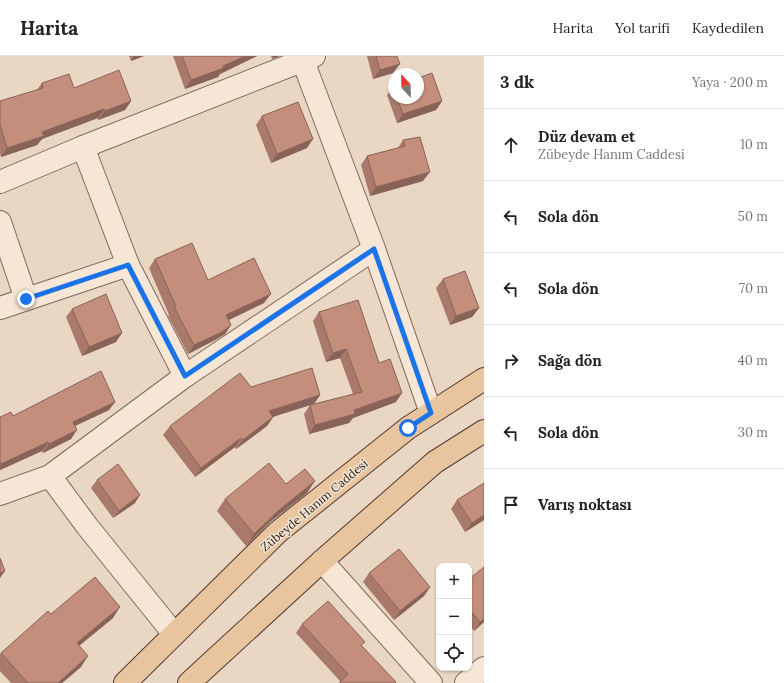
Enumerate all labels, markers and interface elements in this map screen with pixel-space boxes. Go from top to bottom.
text: Harita [20,16,78,40]
text: Harita [552,19,593,37]
text: Yol tarifi [615,19,670,37]
text: Kaydedilen [692,19,764,37]
north arrow [388,68,424,104]
text: 3 dk [500,71,534,93]
text: Yaya · 200 m [692,74,768,91]
text: Düz devam et [538,127,635,146]
icon: ahead [500,134,522,156]
text: 10 m [740,136,768,153]
text: Zübeyde Hanım Caddesi [538,146,685,163]
icon: left [500,206,522,228]
text: Sola dön [538,207,599,226]
text: 50 m [738,208,768,225]
icon: left [500,278,522,300]
text: Sola dön [538,279,599,298]
text: 70 m [739,280,768,297]
route end [17,290,35,308]
icon: right [500,350,522,372]
text: Sağa dön [538,351,602,370]
text: 40 m [738,352,768,369]
route start [399,419,417,437]
icon: left [500,422,522,444]
text: Sola dön [538,423,599,442]
text: 30 m [738,424,768,441]
street label: Zübeyde Hanım Caddesi [257,456,371,554]
icon: arrive [500,494,522,516]
text: Varış noktası [538,495,632,514]
map controls [436,563,472,671]
button: + [436,563,472,599]
button: − [436,599,472,635]
button: locate [436,635,472,671]

